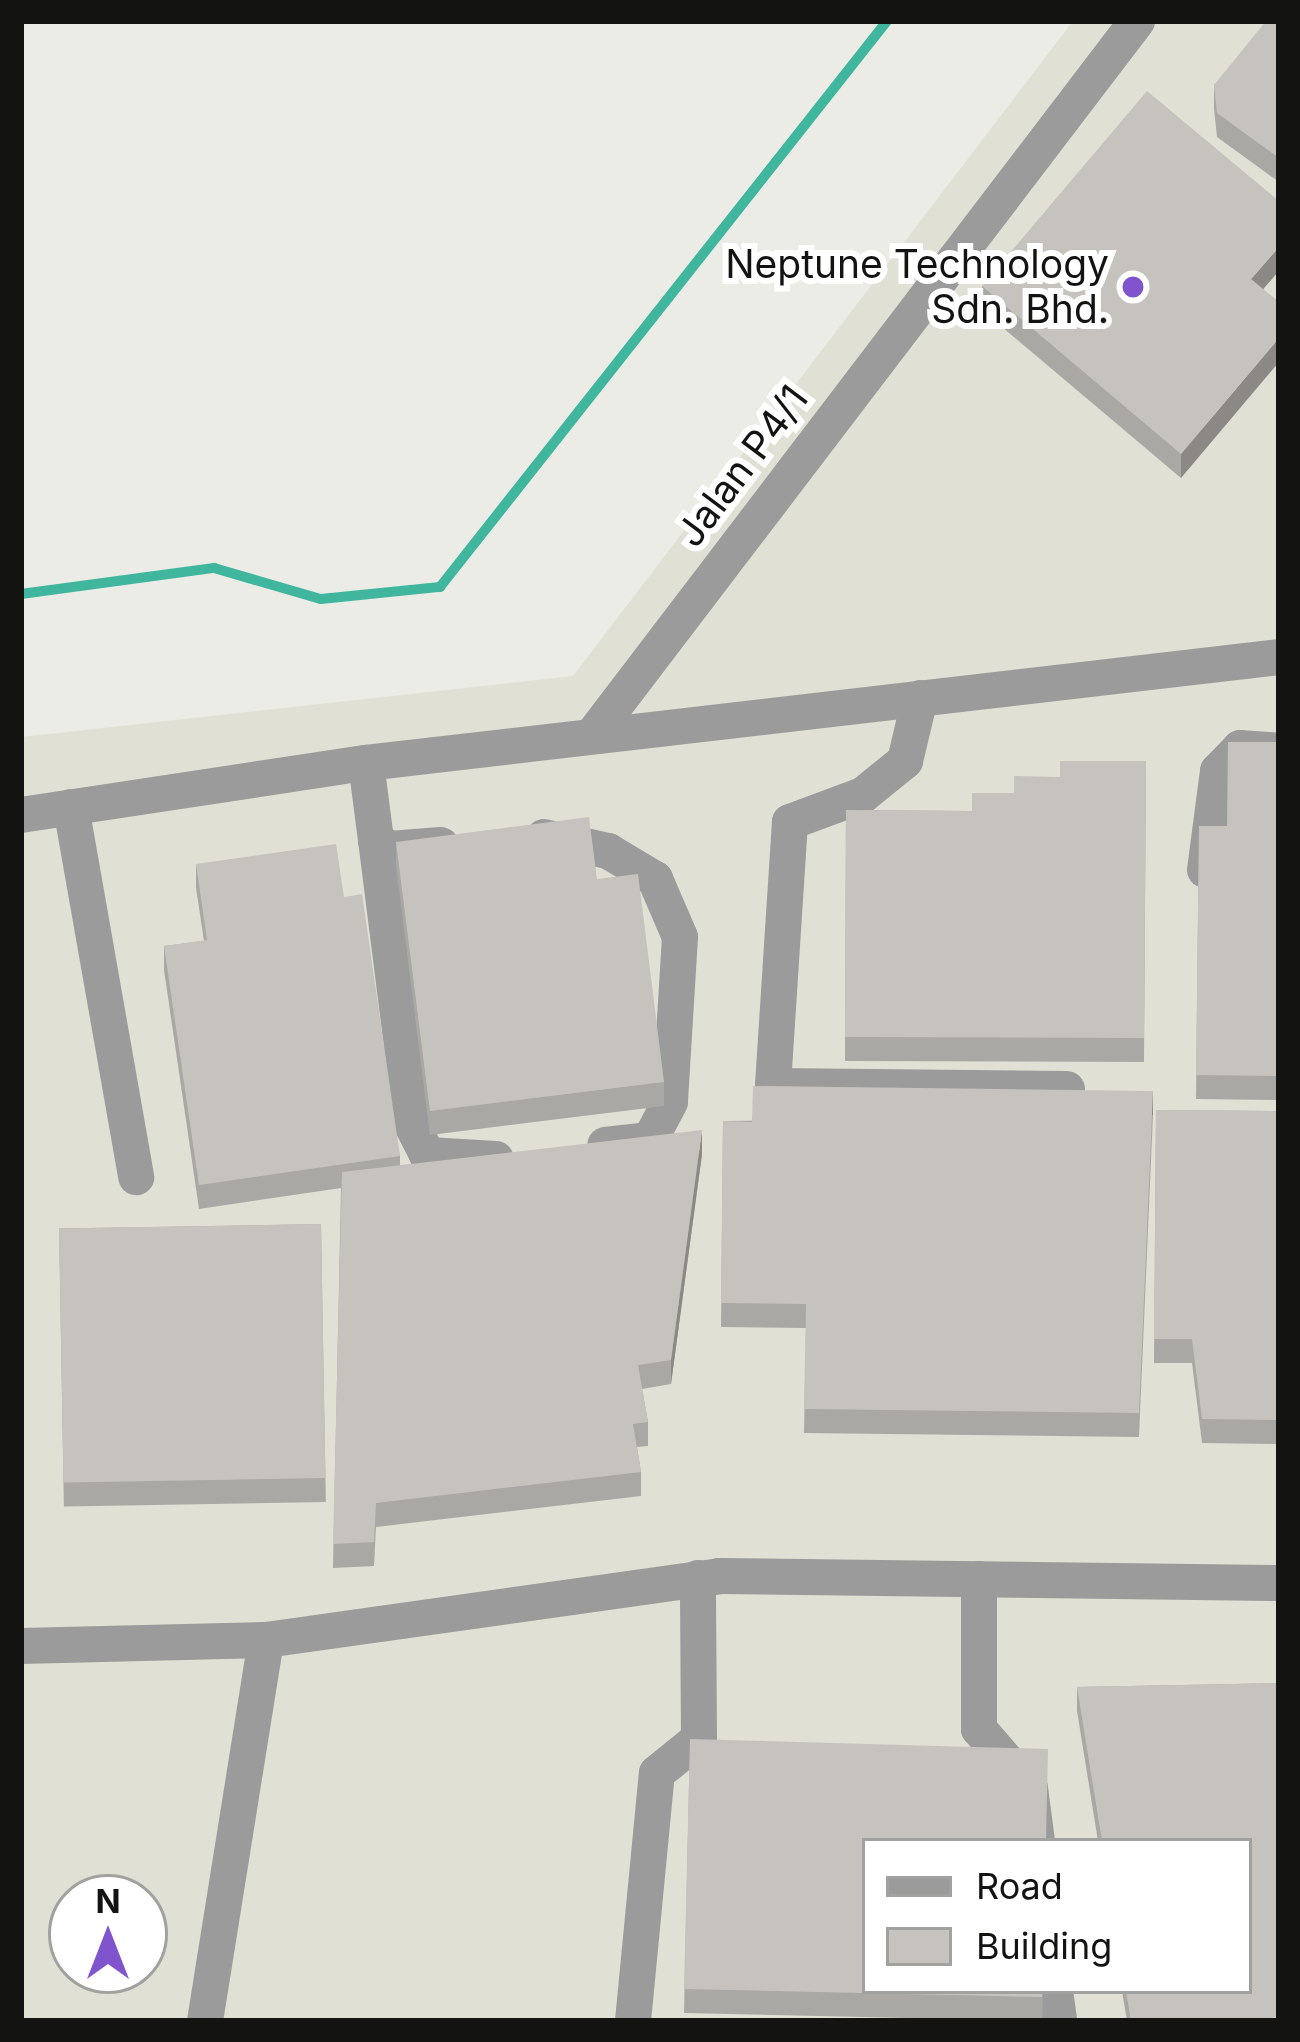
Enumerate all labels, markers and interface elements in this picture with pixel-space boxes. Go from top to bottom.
place label: Neptune Technology Sdn. Bhd. [725,242,1109,333]
marker: Neptune Technology Sdn. Bhd. [1120,274,1146,300]
street label: Jalan P4/1 [666,376,818,556]
legend [862,1838,1252,1994]
text: Road [976,1864,1063,1908]
north arrow [48,1874,168,1994]
text: N [95,1881,121,1921]
text: Building [976,1924,1112,1968]

